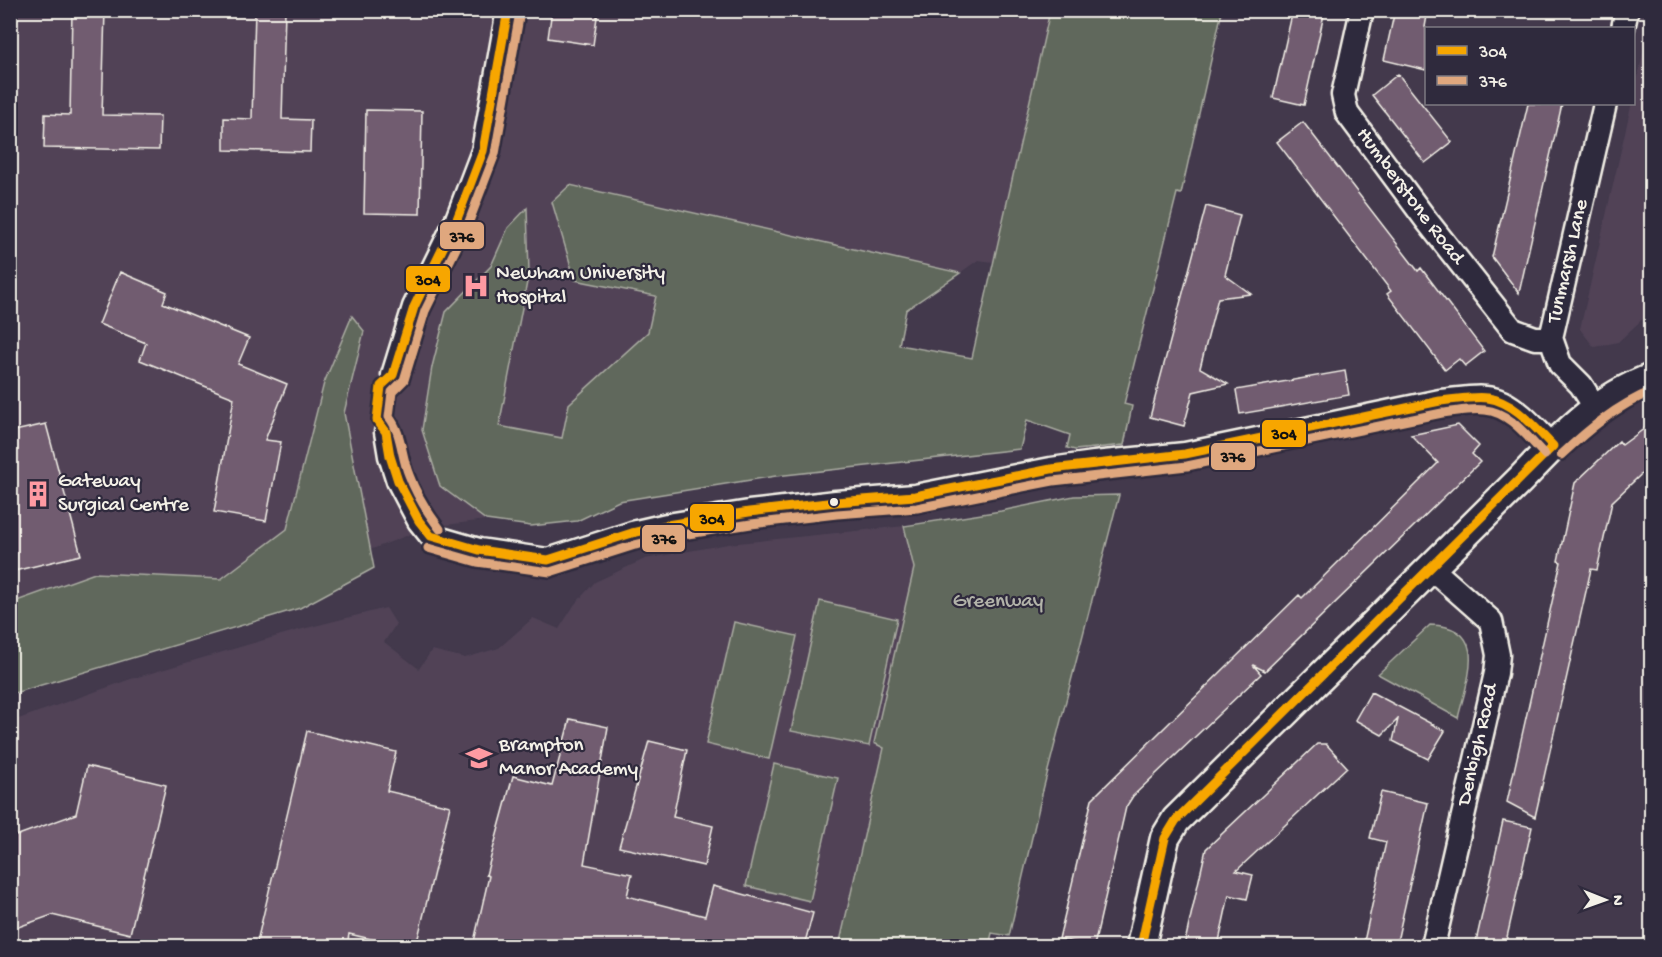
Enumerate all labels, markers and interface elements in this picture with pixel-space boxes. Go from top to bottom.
legend [1425,27,1635,105]
text: 304 [1478,43,1508,64]
text: 376 [1478,73,1508,94]
street label: Humberstone Road [1350,123,1470,271]
street label: Tunmarsh Lane [1542,196,1595,327]
line badge: 376 [439,221,485,250]
text: 376 [449,230,475,249]
place label: Newham University Hospital [496,262,665,311]
line badge: 304 [405,265,451,293]
hospital icon: Newham University Hospital [461,271,491,301]
text: 304 [415,273,441,292]
line badge: 304 [1261,419,1307,448]
text: 304 [1271,427,1297,446]
line badge: 376 [1210,442,1256,471]
text: 376 [1220,450,1246,469]
place label: Gateway Surgical Centre [58,470,190,519]
building icon: Gateway Surgical Centre [23,479,53,509]
unlabelled marker [828,496,840,508]
line badge: 304 [689,503,735,532]
text: 304 [699,512,725,531]
line badge: 376 [641,524,686,553]
text: 376 [651,532,677,551]
park label: Greenway [953,590,1043,615]
street label: Denbigh Road [1452,680,1506,810]
place label: Brampton Manor Academy [498,734,638,783]
school or university icon: Brampton Manor Academy [464,743,494,773]
north arrow [1575,870,1635,930]
text: N [1607,895,1626,906]

